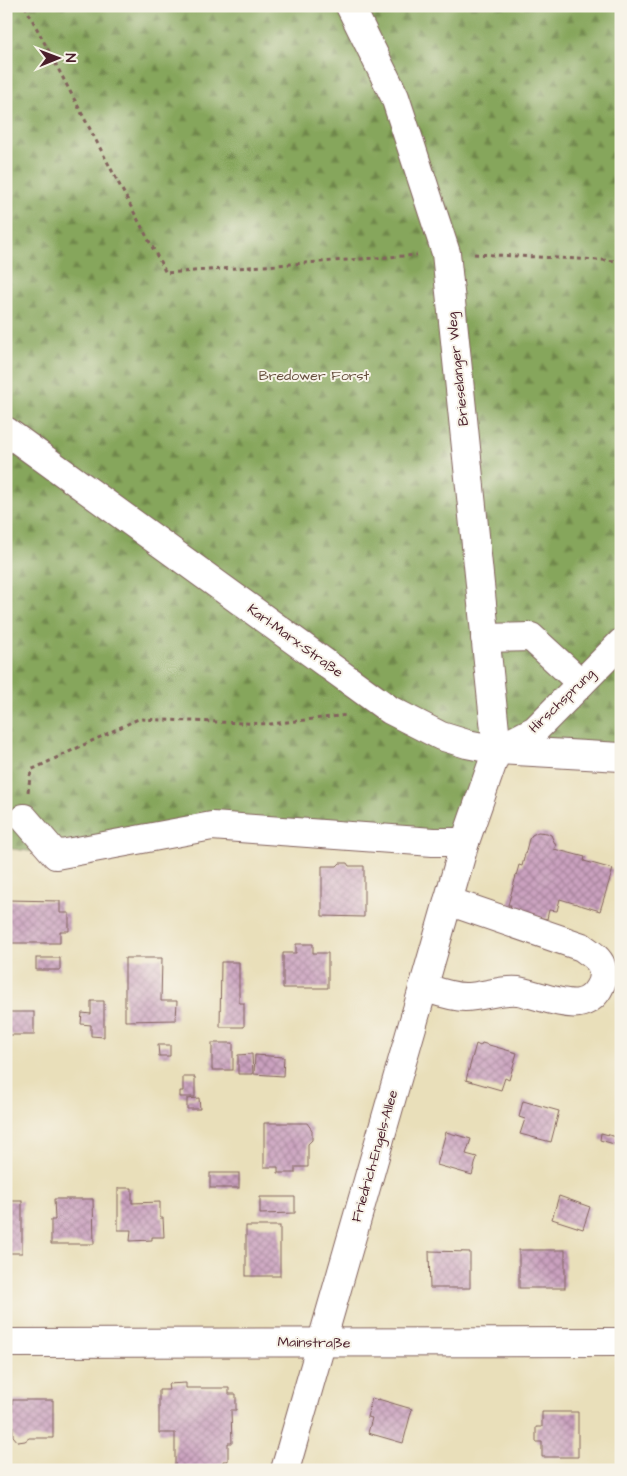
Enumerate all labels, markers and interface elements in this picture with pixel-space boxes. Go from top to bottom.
north arrow [32,32,82,82]
text: N [60,53,80,63]
street label: Brieselanger Weg [442,311,474,427]
park label: Bredower Forst [259,366,370,386]
street label: Karl-Marx-Straße [243,599,347,683]
street label: Hirschsprung [524,664,600,738]
street label: Friedrich-Engels-Allee [347,1087,404,1224]
street label: Mainstraße [277,1332,351,1354]

